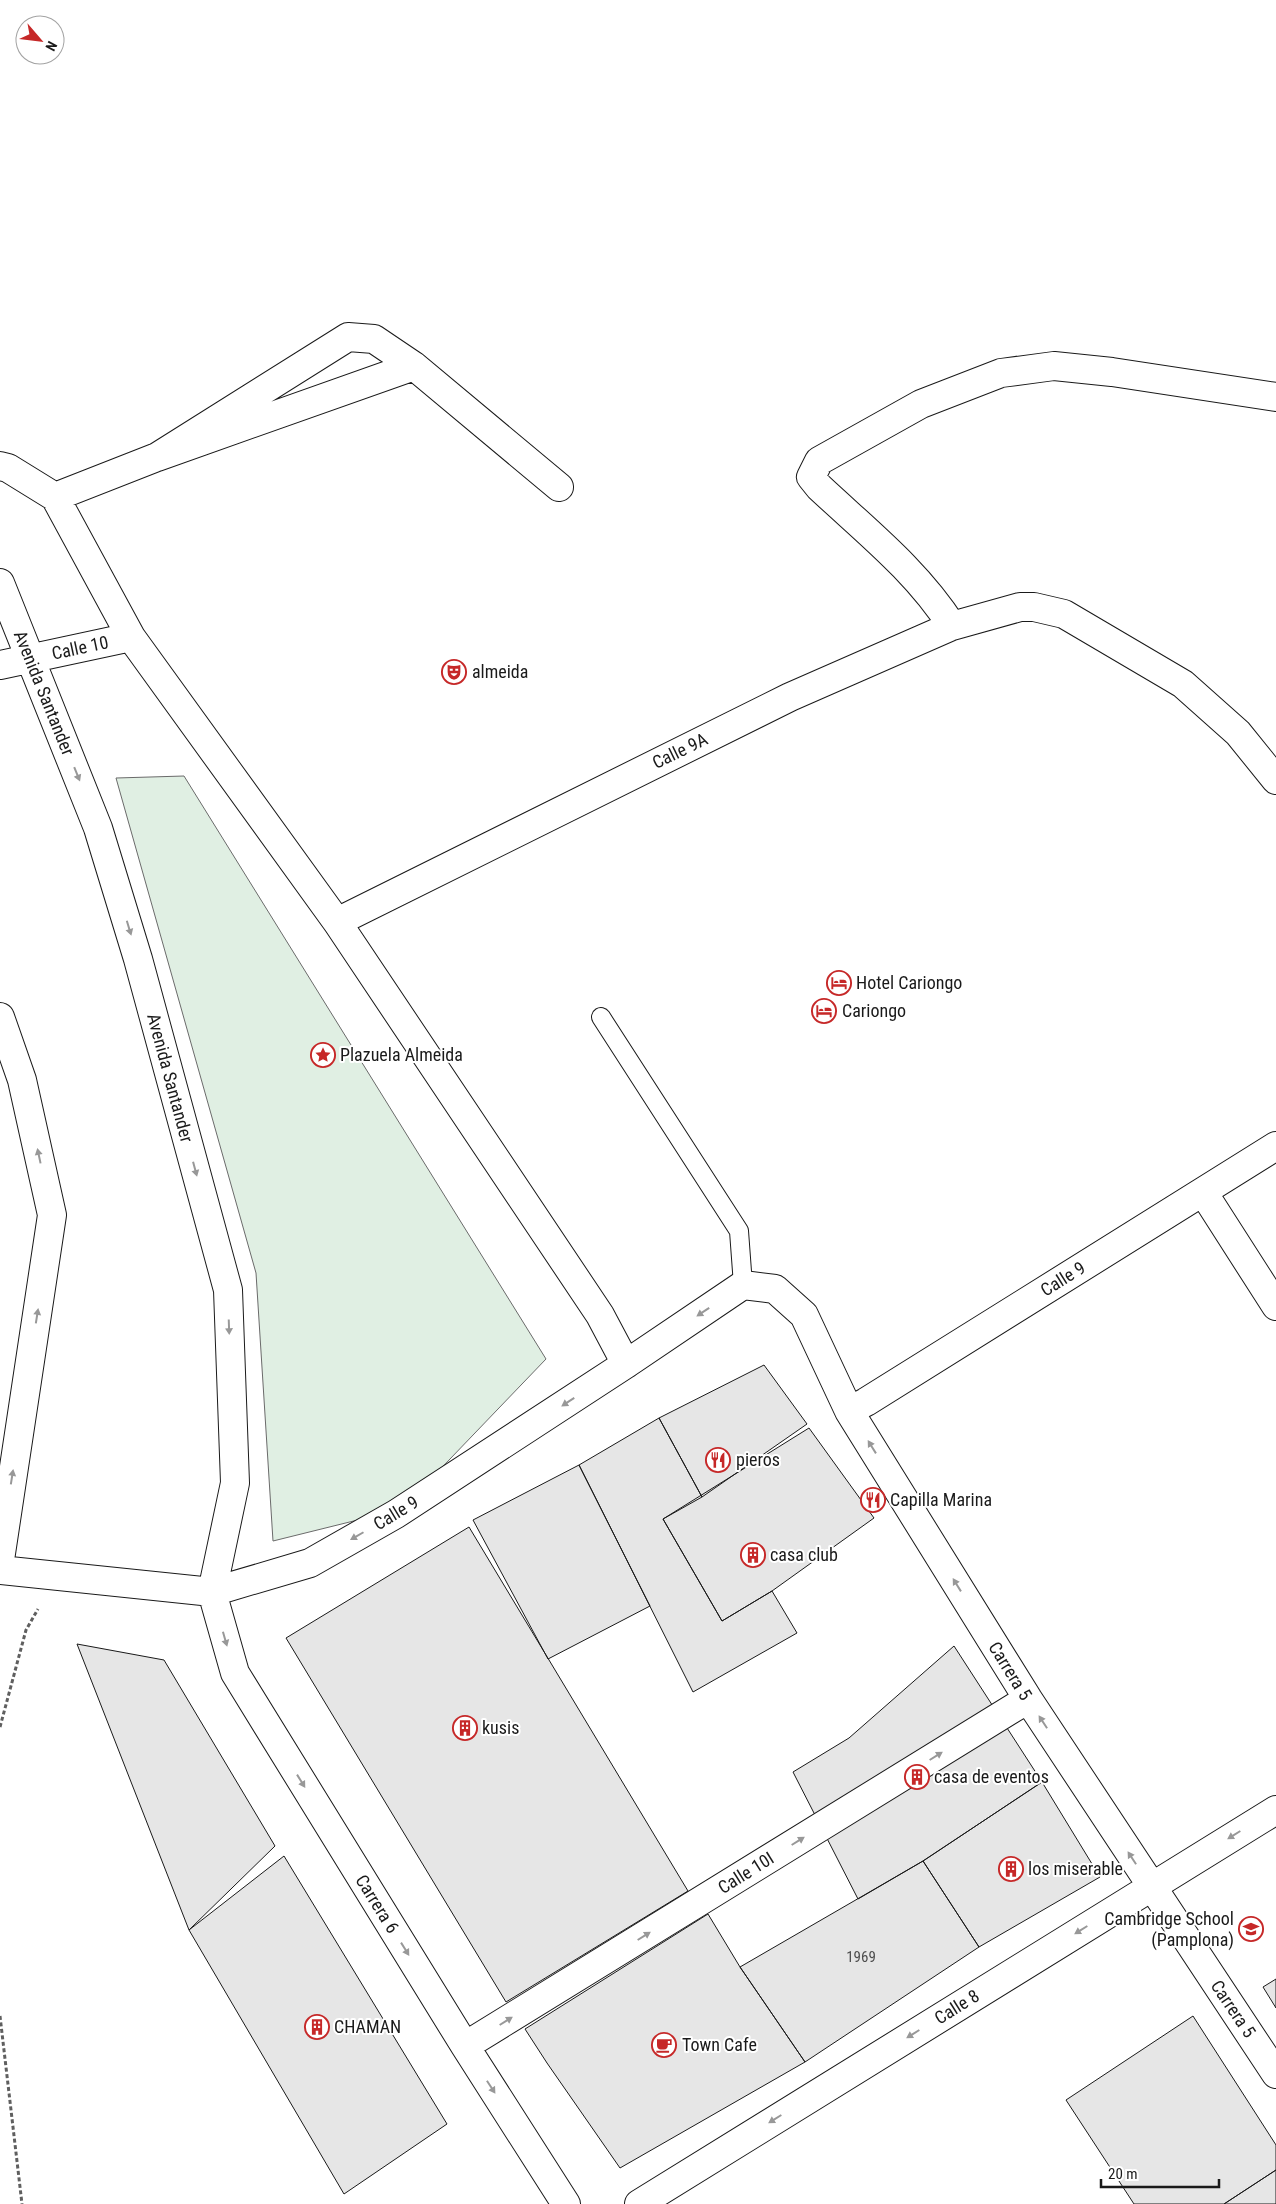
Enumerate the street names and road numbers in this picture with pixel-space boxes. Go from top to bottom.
street label: Avenida Santander [10,627,79,759]
street label: Calle 10 [50,631,110,664]
street label: Calle 9A [649,728,711,773]
street label: Avenida Santander [143,1011,198,1145]
street label: Calle 9 [1037,1257,1089,1300]
street label: Calle 9 [370,1491,422,1534]
street label: Carrera 5 [984,1638,1037,1704]
street label: Calle 10I [714,1847,778,1898]
street label: Carrera 6 [351,1871,404,1937]
street label: Carrera 5 [1207,1976,1260,2042]
street label: Calle 8 [931,1985,983,2028]

